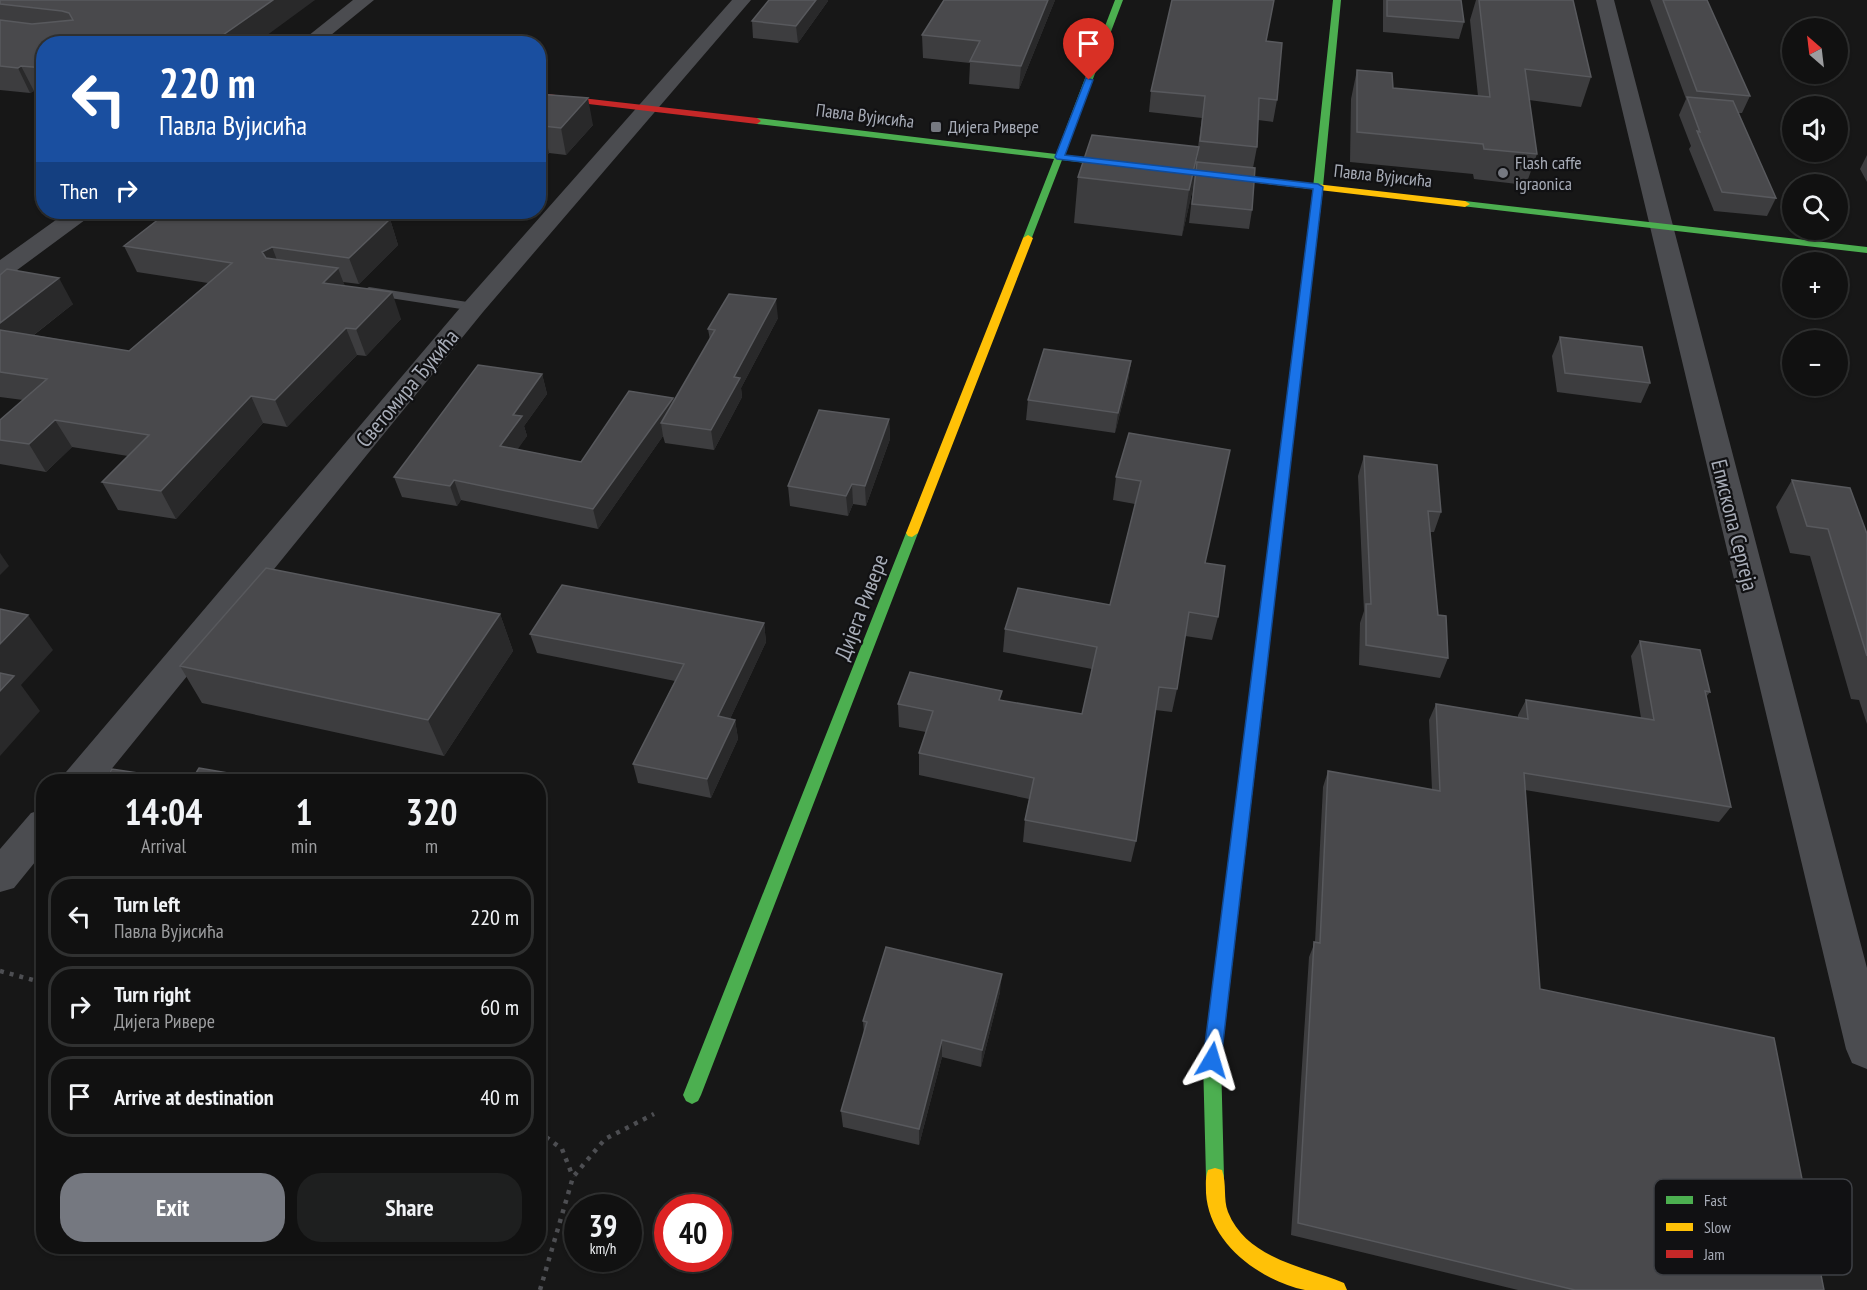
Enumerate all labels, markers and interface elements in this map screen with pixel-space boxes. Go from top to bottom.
pin [1063,18,1114,80]
north arrow [1782,18,1848,84]
map controls [1782,18,1848,396]
icon: arrive [1072,27,1105,60]
text: 220 m [159,55,256,110]
icon: left [60,60,138,138]
button: sound [1782,96,1848,162]
street label: Павла Вујисића [815,98,915,133]
text: Павла Вујисића [159,108,307,142]
place label: Дијега Ривере [948,115,1039,138]
marker: Дијега Ривере [929,120,943,134]
place label: Flash caffe igraonica [1515,151,1582,195]
street label: Павла Вујисића [1333,159,1433,192]
marker: Flash caffe igraonica [1496,166,1510,180]
icon: right [110,174,143,207]
button: search [1782,174,1848,240]
text: Then [60,177,98,205]
button: + [1782,252,1848,318]
street label: Светомира Ђукића [349,323,465,453]
button: − [1782,330,1848,396]
street label: Епископа Сергеја [1705,457,1765,593]
street label: Дијега Ривере [828,550,894,664]
text: 14:04 [125,788,202,835]
text: 1 [295,788,313,835]
text: 320 [406,788,457,835]
text: Arrival [141,833,186,859]
text: min [291,833,317,859]
text: m [425,833,438,859]
text: Turn left [114,890,180,918]
icon: left [63,900,96,933]
text: 220 m [470,903,519,931]
text: Павла Вујисића [114,918,224,944]
text: Turn right [114,980,191,1008]
icon: right [63,990,96,1023]
text: 60 m [480,993,519,1021]
text: Дијега Ривере [114,1008,215,1034]
position arrow [1180,1028,1244,1092]
icon: arrive [63,1080,96,1113]
text: Arrive at destination [114,1083,274,1111]
text: 40 m [480,1083,519,1111]
button: Exit [60,1173,285,1242]
button: Share [297,1173,522,1242]
legend [1654,1179,1852,1275]
text: Fast [1704,1190,1727,1210]
speed limit sign: 40 [654,1194,732,1272]
text: 39 [589,1206,617,1245]
text: Slow [1704,1217,1731,1237]
text: km/h [590,1239,616,1258]
text: Jam [1703,1244,1725,1264]

